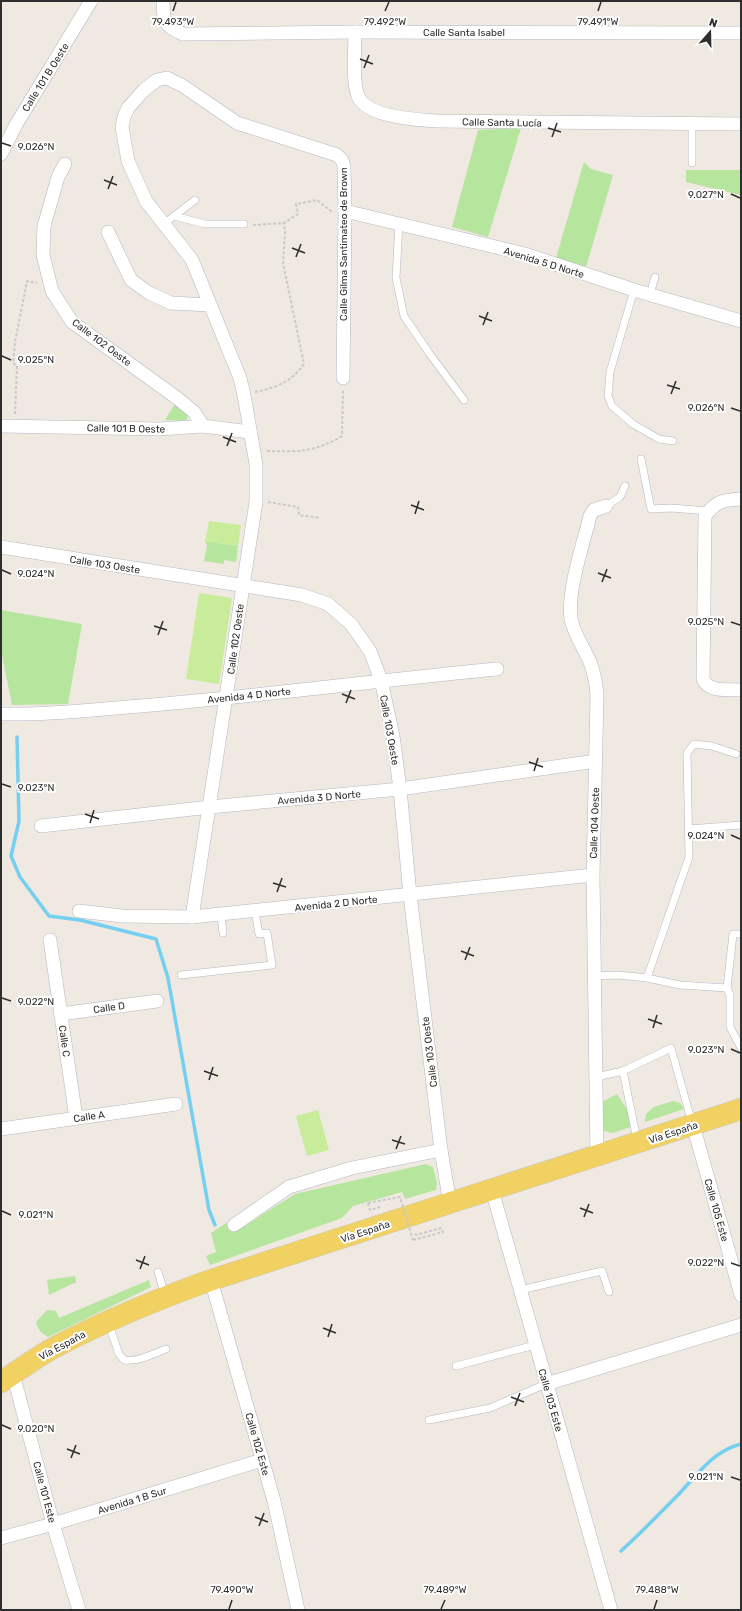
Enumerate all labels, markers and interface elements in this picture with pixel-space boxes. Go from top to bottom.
north arrow [690,12,730,52]
text: 79.493°W [152,16,194,28]
text: 79.492°W [364,16,406,28]
text: 79.491°W [577,16,619,28]
text: N [707,16,719,31]
street label: Calle Santa Isabel [423,27,505,39]
street label: Calle 101 B Oeste [20,41,72,114]
street label: Calle Santa Lucía [462,116,542,130]
text: 9.026°N [18,141,54,153]
street label: Calle Gilma Santimateo de Brown [338,167,350,321]
text: 9.027°N [688,189,724,201]
street label: Avenida 5 D Norte [502,245,586,281]
street label: Calle 102 Oeste [69,317,134,369]
text: 9.025°N [18,354,54,366]
text: 9.026°N [688,402,724,414]
street label: Calle 101 B Oeste [87,422,166,436]
street label: Calle 103 Oeste [69,553,141,577]
text: 9.024°N [18,568,54,580]
street label: Calle 102 Oeste [225,603,247,675]
text: 9.025°N [688,616,724,628]
street label: Avenida 4 D Norte [207,686,292,706]
street label: Calle 103 Oeste [377,694,401,767]
text: 9.023°N [18,782,54,794]
street label: Calle 104 Oeste [588,787,602,859]
street label: Avenida 3 D Norte [277,788,362,808]
text: 9.024°N [688,830,724,842]
street label: Avenida 2 D Norte [294,894,379,914]
text: 9.022°N [18,996,54,1008]
street label: Calle D [92,1000,126,1016]
street label: Calle 103 Oeste [420,1015,440,1088]
street label: Calle C [56,1025,72,1058]
text: 9.023°N [688,1044,724,1056]
street label: Calle A [73,1109,106,1125]
street label: Vía España [647,1119,699,1147]
street label: Calle 105 Este [701,1177,731,1243]
text: 9.021°N [19,1209,54,1221]
street label: Vía España [339,1218,391,1246]
text: 9.022°N [688,1257,724,1269]
street label: Vía España [37,1329,88,1363]
street label: Calle 103 Este [535,1367,565,1433]
street label: Calle 102 Este [242,1412,272,1477]
text: 9.020°N [17,1423,55,1435]
street label: Calle 101 Este [30,1460,58,1525]
text: 9.021°N [689,1471,724,1483]
street label: Avenida 1 B Sur [96,1485,168,1517]
text: 79.490°W [210,1584,254,1596]
text: 79.489°W [423,1584,467,1596]
text: 79.488°W [635,1584,679,1596]

